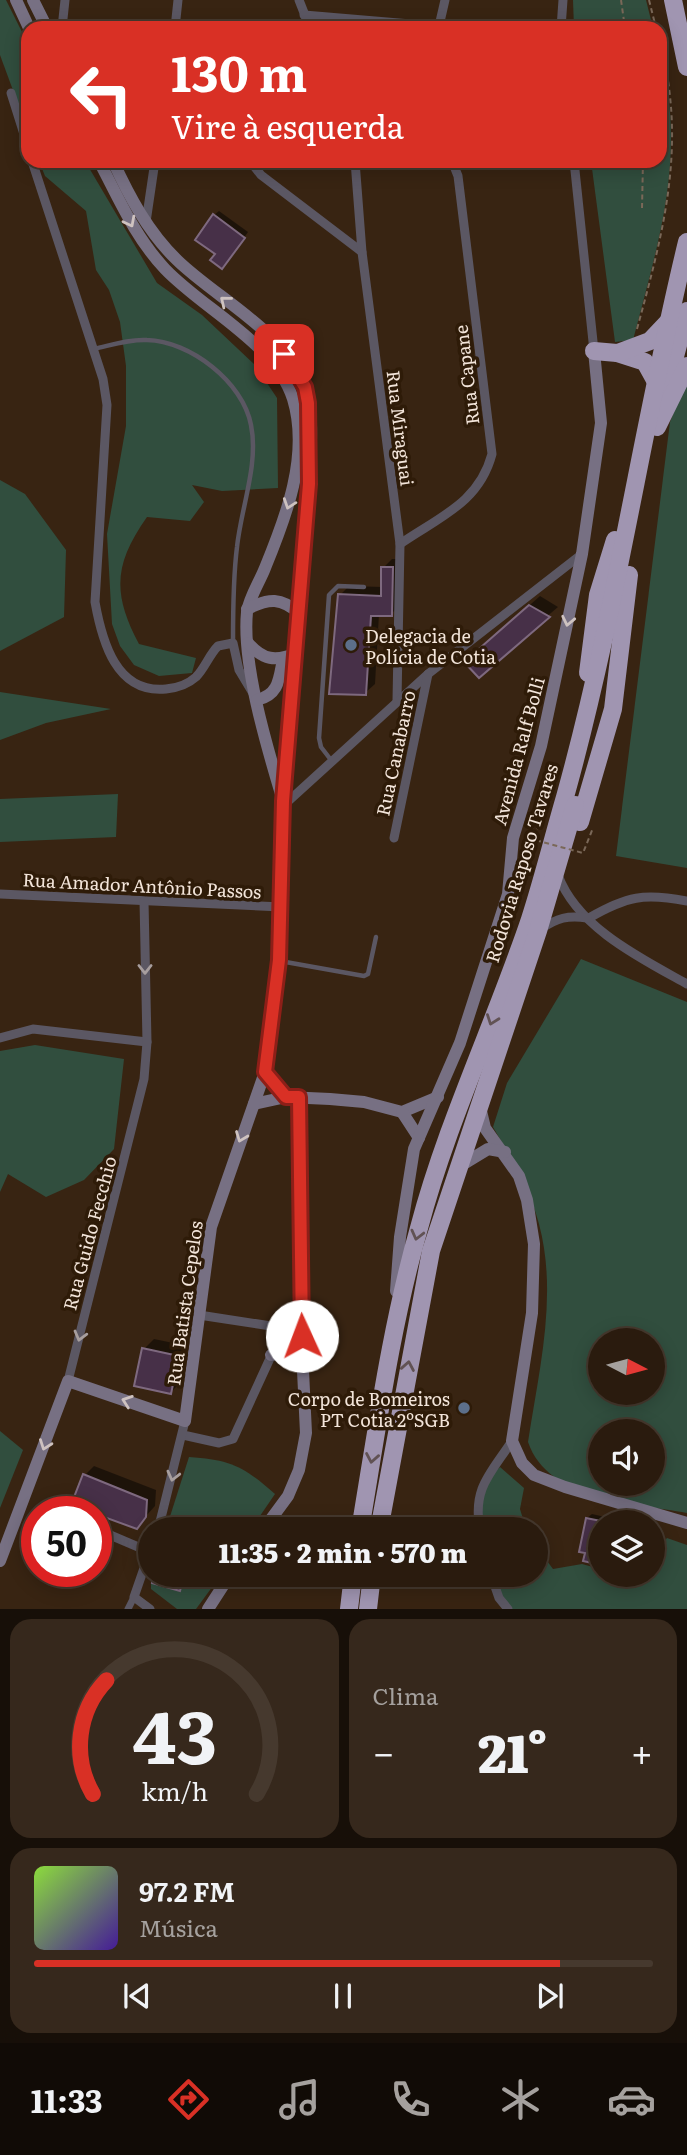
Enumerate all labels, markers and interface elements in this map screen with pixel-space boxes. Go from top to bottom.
text: 130 m [171,34,307,107]
icon: left [56,49,147,140]
text: Vire à esquerda [171,101,404,149]
one-way arrow [122,215,136,227]
one-way arrow [221,297,234,309]
street label: Rua Capane [446,323,486,427]
pin [254,324,314,384]
icon: arrive [265,335,303,373]
street label: Rua Miraguai [381,369,421,487]
one-way arrow [283,497,297,509]
one-way arrow [561,615,576,627]
place label: Delegacia de Polícia de Cotia [365,622,496,670]
marker: Delegacia de Polícia de Cotia [343,637,359,653]
street label: Avenida Ralf Bolli [485,674,551,828]
street label: Rua Canabarro [369,688,421,818]
street label: Rodovia Raposo Tavares [478,760,564,966]
street label: Rua Amador Antônio Passos [22,865,262,905]
one-way arrow [137,964,153,975]
one-way arrow [486,1014,500,1026]
one-way arrow [236,1130,250,1142]
street label: Rua Guido Fecchio [55,1153,123,1313]
street label: Rua Batista Cepelos [159,1219,209,1387]
one-way arrow [411,1229,425,1241]
position arrow [265,1299,339,1373]
north arrow [588,1328,665,1405]
map controls [588,1328,665,1587]
one-way arrow [74,1329,88,1341]
one-way arrow [400,1360,415,1372]
place label: Corpo de Bomeiros PT Cotia 2ºSGB [288,1385,450,1433]
one-way arrow [121,1395,133,1409]
marker: Corpo de Bomeiros PT Cotia 2ºSGB [456,1400,472,1416]
button: sound [588,1419,665,1496]
one-way arrow [39,1438,53,1451]
one-way arrow [365,1452,380,1464]
one-way arrow [167,1470,181,1482]
speed limit sign: 50 [21,1496,112,1587]
button: layers [588,1510,665,1587]
text: 11:35 · 2 min · 570 m [219,1532,467,1571]
text: Clima [373,1678,438,1712]
text: 43 [132,1679,217,1787]
text: 21° [478,1712,548,1789]
text: − [373,1722,395,1779]
text: + [631,1722,653,1779]
text: km/h [141,1772,208,1809]
text: 97.2 FM [139,1871,235,1910]
text: Música [139,1910,218,1944]
icon: previous [118,1977,156,2015]
icon: pause [324,1977,362,2015]
icon: next [531,1977,569,2015]
text: 11:33 [31,2075,103,2123]
icon: directions [164,2075,213,2124]
icon: music [275,2075,324,2124]
icon: phone [386,2075,435,2124]
icon: climate [496,2075,545,2124]
icon: car [607,2075,656,2124]

